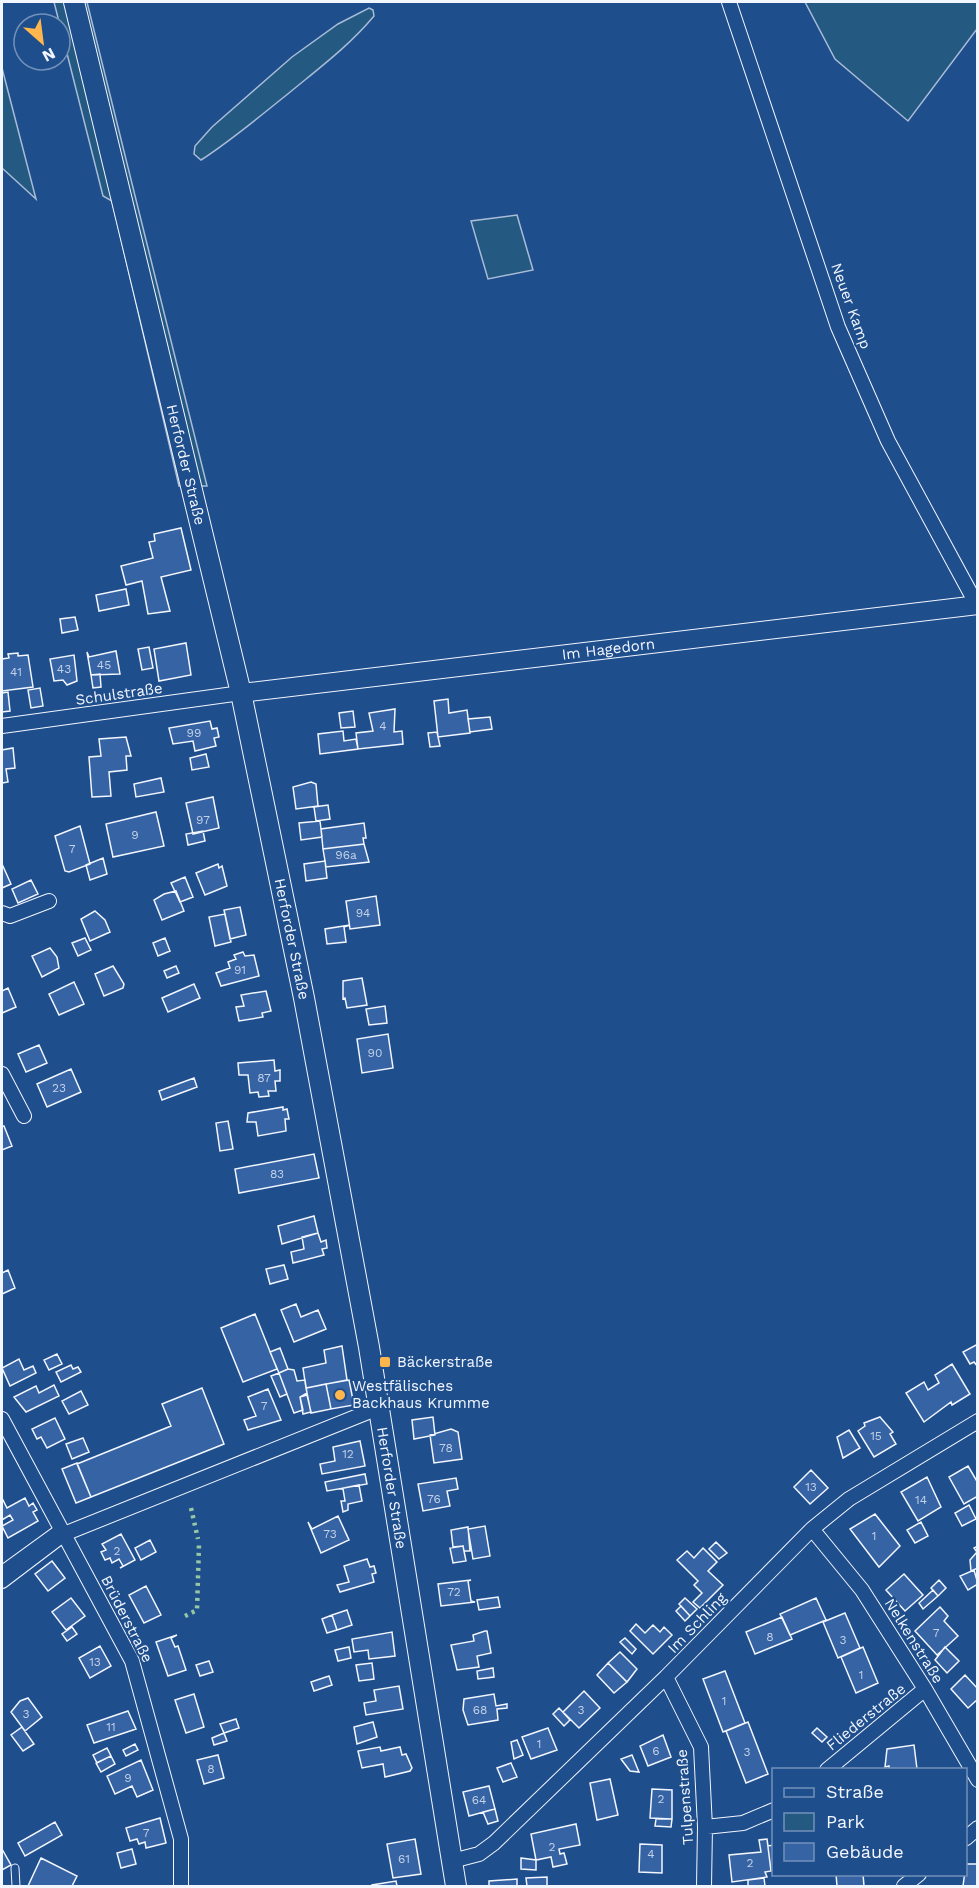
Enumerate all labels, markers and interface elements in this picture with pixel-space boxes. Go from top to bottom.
north arrow [12,12,72,72]
text: N [39,44,59,66]
street label: Neuer Kamp [827,261,875,351]
street label: Herforder Straße [163,403,209,527]
street label: Im Hagedorn [561,635,656,664]
house number: 45 [97,658,111,672]
house number: 43 [57,662,71,676]
house number: 41 [10,665,22,679]
street label: Schulstraße [74,679,164,709]
house number: 4 [379,719,387,733]
house number: 99 [187,726,201,740]
house number: 97 [196,813,210,827]
house number: 9 [131,828,139,842]
house number: 7 [69,842,76,856]
house number: 96a [335,848,357,862]
street label: Herforder Straße [270,877,313,1001]
house number: 94 [356,906,370,920]
house number: 91 [234,963,246,977]
house number: 90 [368,1046,382,1060]
house number: 87 [257,1071,271,1085]
house number: 23 [52,1081,66,1095]
house number: 83 [270,1167,284,1181]
place label: Bäckerstraße [397,1353,493,1371]
marker: Bäckerstraße [378,1355,392,1369]
place label: Westfälisches Backhaus Krumme [352,1377,490,1412]
marker: Westfälisches Backhaus Krumme [333,1388,347,1402]
house number: 7 [261,1399,268,1413]
street label: Herforder Straße [373,1425,410,1550]
house number: 15 [870,1429,882,1443]
house number: 78 [439,1441,453,1455]
house number: 12 [342,1447,354,1461]
house number: 13 [805,1480,817,1494]
house number: 76 [427,1492,441,1506]
house number: 14 [915,1493,927,1507]
house number: 73 [323,1527,337,1541]
house number: 1 [872,1529,876,1543]
house number: 2 [114,1544,121,1558]
street label: Brüderstraße [97,1572,157,1666]
house number: 72 [447,1585,461,1599]
street label: Im Schling [664,1589,730,1657]
street label: Nelkenstraße [881,1595,947,1687]
house number: 7 [933,1626,940,1640]
house number: 8 [766,1630,774,1644]
house number: 3 [840,1633,847,1647]
house number: 13 [89,1655,101,1669]
house number: 1 [859,1668,863,1682]
street label: Fliederstraße [823,1680,909,1754]
house number: 1 [722,1694,726,1708]
house number: 68 [473,1703,487,1717]
house number: 3 [578,1703,585,1717]
house number: 3 [23,1707,30,1721]
house number: 11 [106,1720,116,1734]
house number: 1 [537,1737,541,1751]
house number: 6 [652,1744,660,1758]
house number: 3 [744,1745,751,1759]
street label: Tulpenstraße [673,1749,697,1845]
house number: 8 [207,1762,215,1776]
legend [772,1768,967,1876]
house number: 9 [124,1771,132,1785]
text: Straße [826,1781,884,1802]
house number: 2 [658,1792,665,1806]
house number: 64 [472,1793,486,1807]
text: Park [826,1811,865,1832]
house number: 7 [143,1826,150,1840]
house number: 2 [549,1840,556,1854]
text: Gebäude [826,1841,904,1862]
house number: 4 [647,1847,655,1861]
house number: 61 [398,1852,410,1866]
house number: 2 [747,1856,754,1870]

